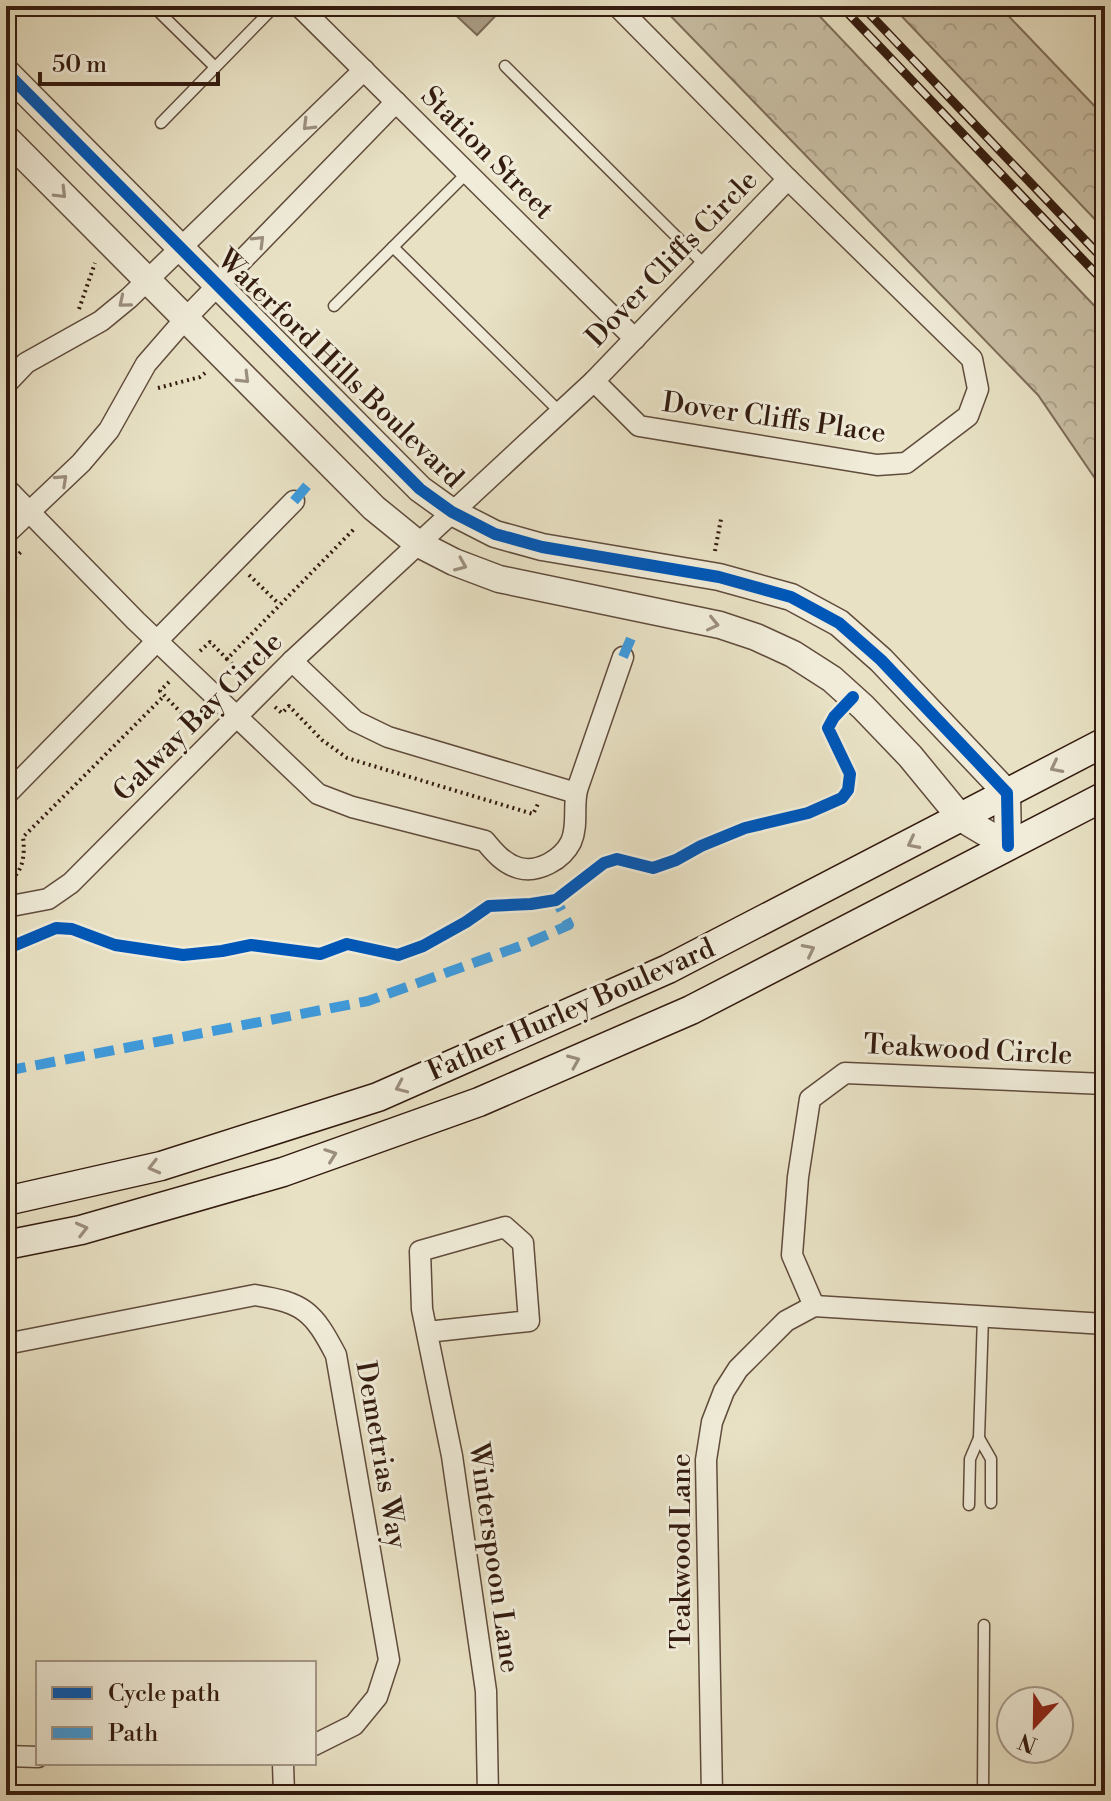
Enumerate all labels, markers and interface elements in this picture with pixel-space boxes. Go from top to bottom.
scale bar [40,36,218,86]
text: 50 m [52,50,107,80]
street label: Station Street [413,79,561,227]
one-way arrow [303,116,317,130]
street label: Dover Cliffs Circle [579,163,765,355]
one-way arrow [52,184,66,198]
one-way arrow [249,236,264,250]
street label: Waterford Hills Boulevard [209,241,471,496]
one-way arrow [119,292,134,307]
one-way arrow [235,369,250,383]
street label: Dover Cliffs Place [660,385,888,451]
one-way arrow [53,475,67,490]
one-way arrow [453,555,467,571]
one-way arrow [706,615,720,632]
street label: Galway Bay Circle [106,625,290,809]
one-way arrow [1049,758,1064,773]
one-way arrow [907,833,922,848]
street label: Father Hurley Boulevard [422,931,720,1089]
one-way arrow [800,944,815,959]
street label: Teakwood Circle [863,1027,1073,1073]
one-way arrow [566,1054,580,1070]
one-way arrow [394,1077,409,1093]
one-way arrow [324,1148,338,1164]
one-way arrow [147,1158,161,1175]
one-way arrow [75,1221,89,1238]
street label: Demetrias Way [347,1359,415,1552]
street label: Winterspoon Lane [460,1440,527,1675]
street label: Teakwood Lane [664,1453,699,1649]
legend [36,1661,316,1765]
text: Cycle path [108,1679,220,1709]
north arrow [995,1685,1075,1765]
text: Path [108,1719,158,1749]
text: N [1014,1726,1041,1758]

